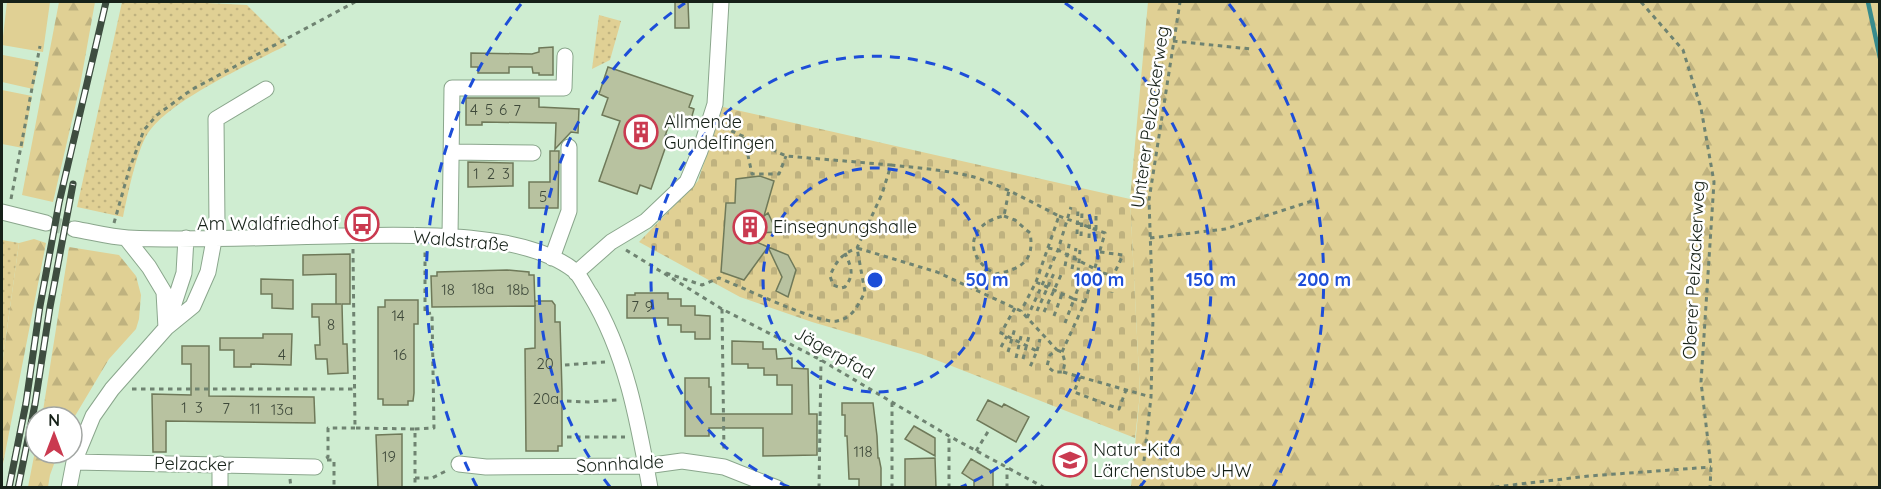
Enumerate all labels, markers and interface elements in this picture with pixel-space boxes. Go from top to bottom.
street label: Unterer Pelzackerweg [1125,24,1174,210]
house number: 4 [470,100,478,119]
house number: 5 [485,100,493,119]
house number: 6 [499,100,507,119]
house number: 7 [513,101,521,120]
place label: Allmende Gundelfingen [664,110,775,154]
building icon: Allmende Gundelfingen [623,114,659,150]
house number: 1 [473,164,479,183]
house number: 2 [487,164,495,183]
house number: 3 [502,164,510,183]
street label: Oberer Pelzackerweg [1677,180,1710,360]
house number: 5 [539,187,547,206]
bus stop icon: Am Waldfriedhof [344,206,380,242]
building icon: Einsegnungshalle [732,209,768,245]
place label: Am Waldfriedhof [197,212,340,235]
place label: Einsegnungshalle [773,215,917,238]
street label: Waldstraße [412,225,510,256]
text: 50 m [965,268,1009,291]
text: 100 m [1074,268,1124,291]
text: 150 m [1186,268,1236,291]
text: 200 m [1297,268,1351,291]
centre of rings [865,270,885,290]
house number: 18a [472,279,494,298]
house number: 18 [441,280,455,299]
house number: 18b [507,280,529,299]
house number: 7 [631,297,639,316]
house number: 9 [645,297,653,316]
house number: 14 [391,306,405,325]
house number: 8 [327,315,335,334]
street label: Jägerpfad [790,321,878,384]
house number: 4 [278,345,286,364]
house number: 16 [393,345,407,364]
house number: 20 [536,354,554,373]
house number: 20a [533,389,559,408]
house number: 1 [181,398,187,417]
house number: 3 [195,398,203,417]
house number: 7 [222,399,230,418]
house number: 11 [249,399,261,418]
house number: 13a [271,400,293,419]
north arrow [24,405,84,465]
text: N [48,410,60,430]
place label: Natur-Kita Lärchenstube JHW [1093,438,1252,482]
house number: 118 [853,442,873,461]
school or university icon: Natur-Kita Lärchenstube JHW [1052,442,1088,478]
house number: 19 [382,447,396,466]
street label: Sonnhalde [575,450,664,477]
street label: Pelzacker [154,451,234,476]

